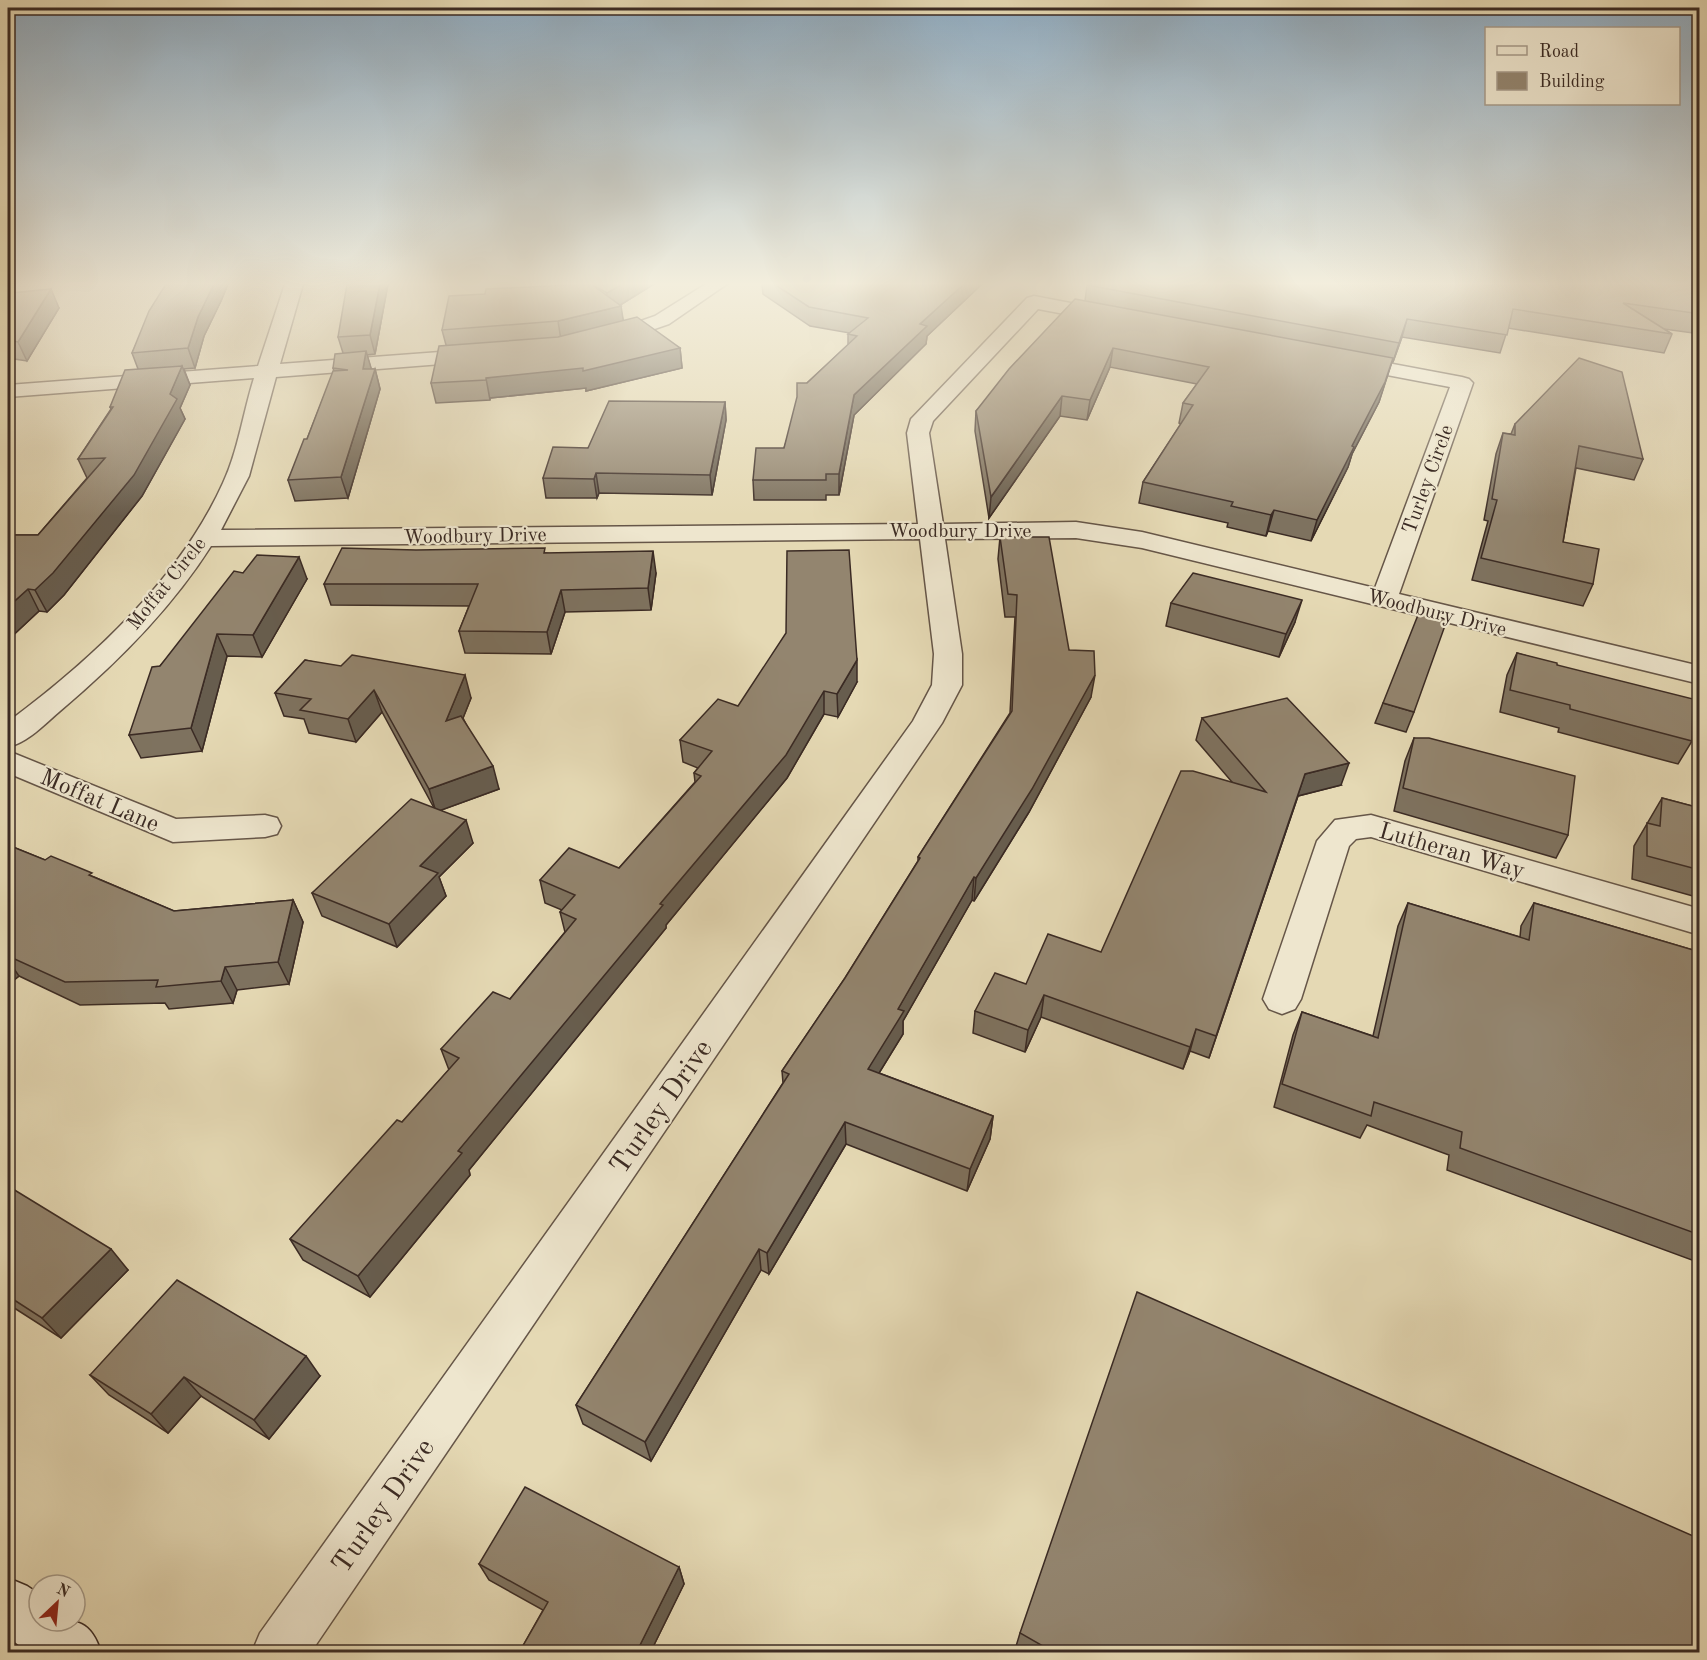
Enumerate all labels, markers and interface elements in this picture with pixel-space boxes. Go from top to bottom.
legend [1485,27,1680,105]
text: Road [1539,43,1579,61]
text: Building [1539,73,1605,91]
street label: Turley Circle [1400,423,1458,537]
street label: Woodbury Drive [888,522,1032,542]
street label: Woodbury Drive [403,526,547,548]
street label: Moffat Circle [124,534,211,634]
street label: Woodbury Drive [1365,587,1508,641]
street label: Moffat Lane [36,766,162,838]
street label: Lutheran Way [1376,820,1527,884]
street label: Turley Drive [606,1035,719,1180]
street label: Turley Drive [328,1434,441,1579]
north arrow [27,1573,87,1633]
text: N [54,1581,72,1602]

